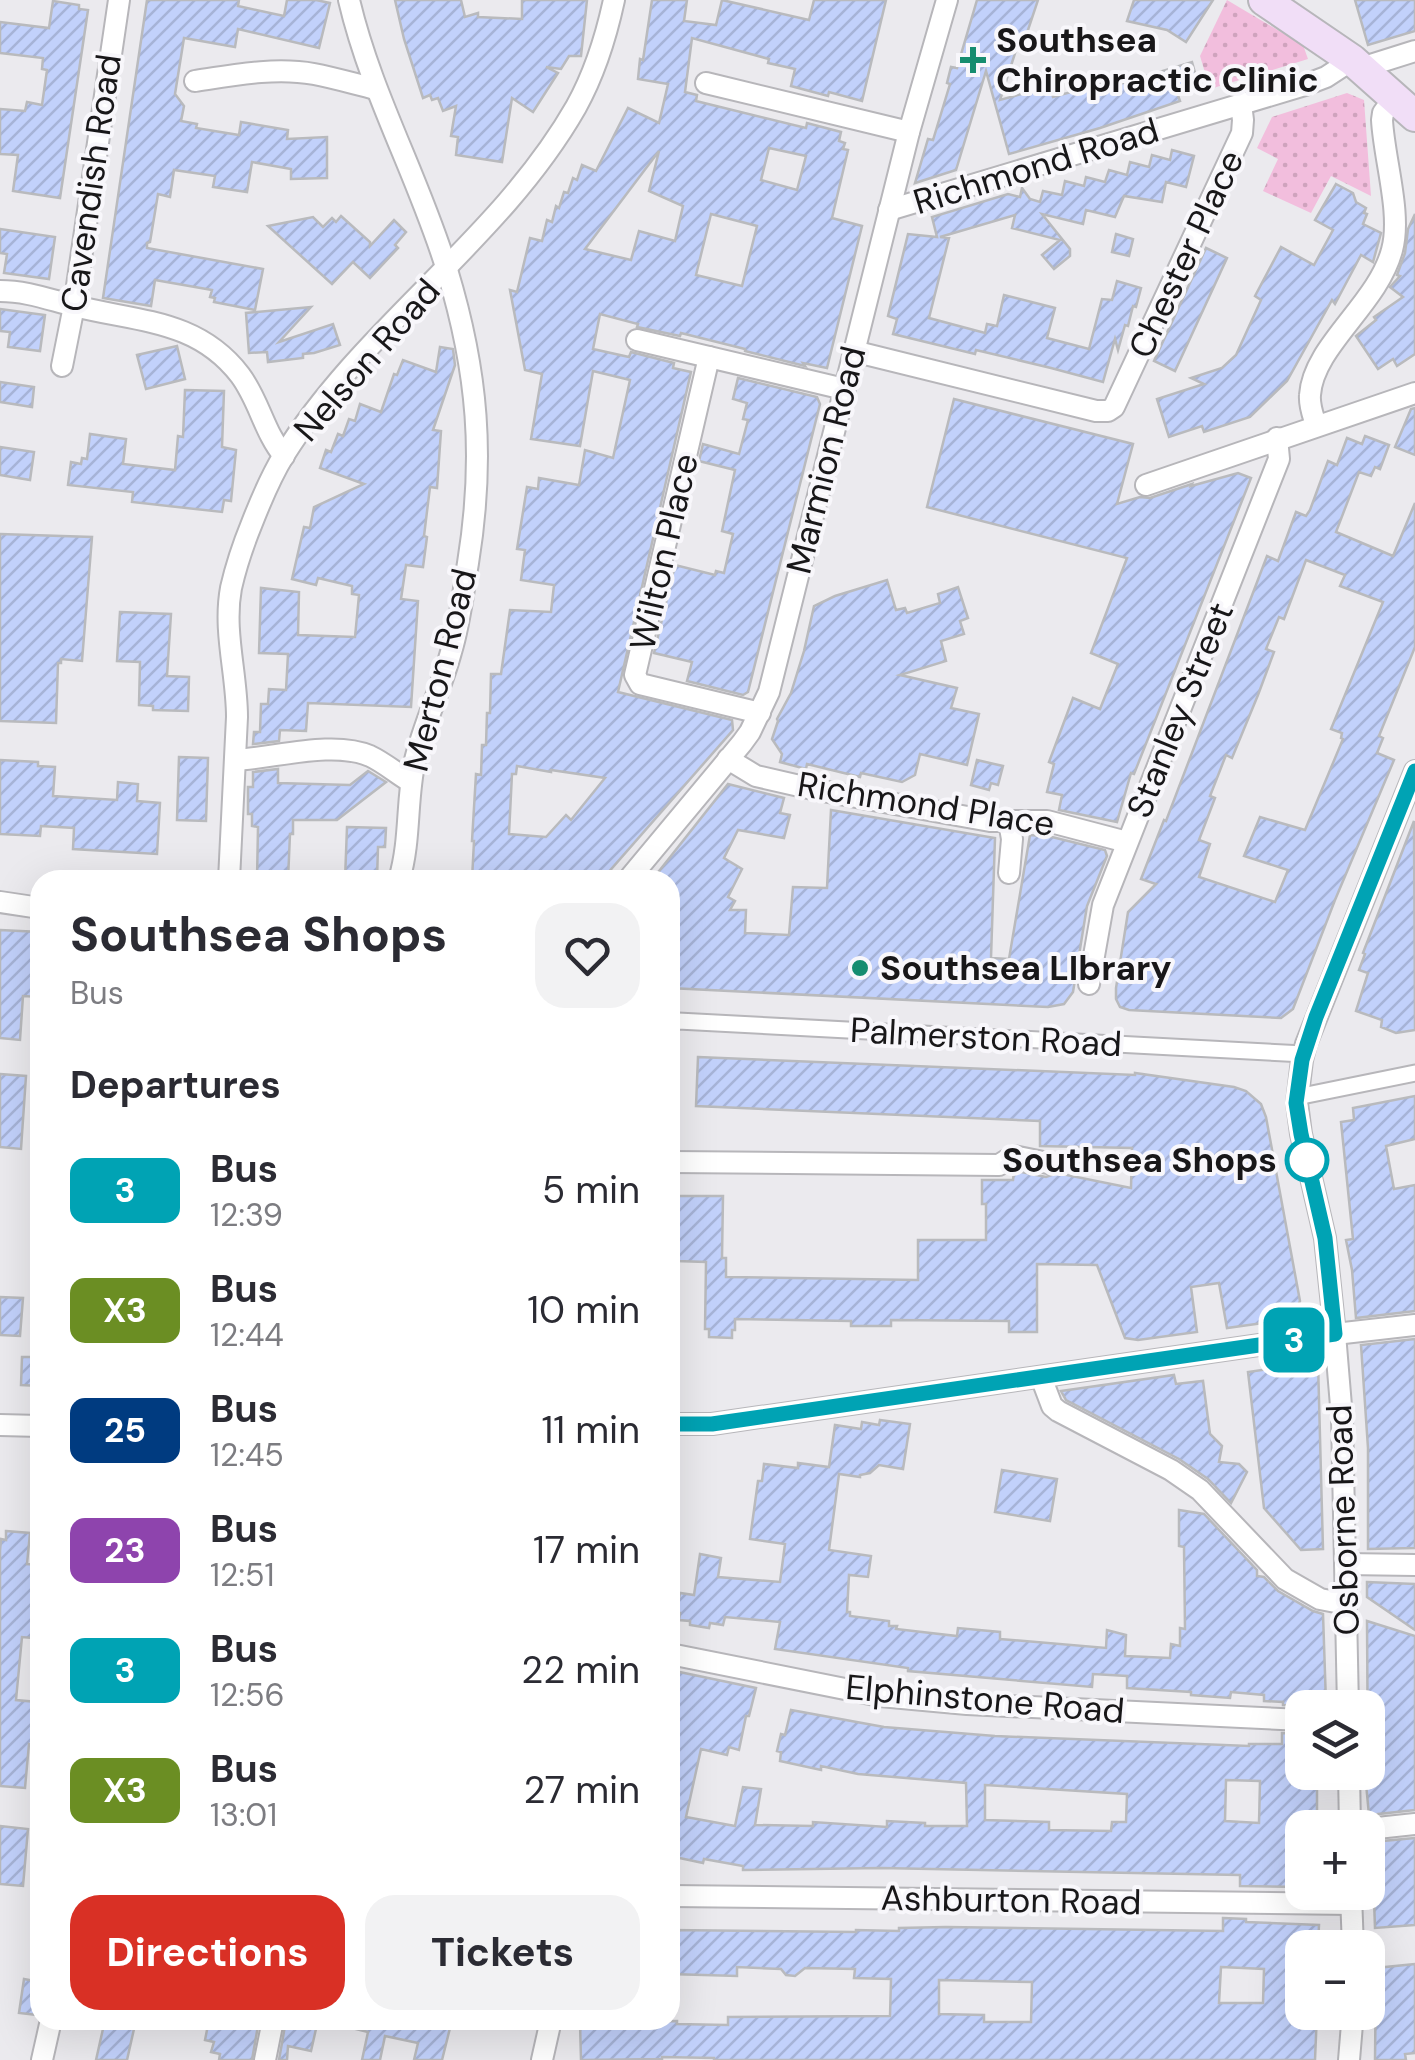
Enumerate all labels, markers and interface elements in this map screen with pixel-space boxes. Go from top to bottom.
place label: Southsea Chiropractic Clinic [996,17,1319,103]
marker: Southsea Chiropractic Clinic [960,47,986,73]
street label: Cavendish Road [50,51,132,315]
street label: Richmond Road [908,107,1164,225]
street label: Chester Place [1118,143,1254,365]
street label: Nelson Road [284,269,450,451]
street label: Marmion Road [776,342,876,578]
street label: Wilton Place [619,449,709,655]
street label: Merton Road [393,564,487,776]
street label: Stanley Street [1116,596,1244,824]
street label: Richmond Place [794,761,1058,847]
text: Southsea Shops [70,903,447,966]
button: heart [535,903,640,1008]
place label: Southsea LIbrary [880,945,1172,991]
marker: Southsea LIbrary [849,957,871,979]
text: Bus [70,972,124,1014]
street label: Palmerston Road [849,1007,1123,1067]
text: Departures [70,1060,281,1110]
place label: Southsea Shops [1002,1137,1277,1183]
marker: Southsea Shops [1286,1139,1328,1181]
text: Bus [210,1144,278,1194]
text: 5 min [542,1165,640,1215]
text: 3 [114,1167,136,1213]
text: 12:39 [210,1194,283,1236]
text: Bus [210,1264,278,1314]
text: 10 min [527,1285,640,1335]
text: X3 [103,1287,147,1333]
line badge: 3 [1262,1308,1326,1372]
text: 12:44 [210,1314,284,1356]
text: 3 [1283,1317,1305,1363]
text: Bus [210,1384,278,1434]
street label: Osborne Road [1316,1404,1370,1636]
text: 11 min [541,1405,640,1455]
text: 25 [104,1407,146,1453]
text: 12:45 [210,1434,284,1476]
text: Bus [210,1504,278,1554]
text: 17 min [533,1525,640,1575]
text: 23 [104,1527,146,1573]
text: 12:51 [210,1554,274,1596]
text: Bus [210,1624,278,1674]
text: 22 min [521,1645,640,1695]
text: 3 [114,1647,136,1693]
street label: Elphinstone Road [844,1664,1126,1734]
text: 12:56 [210,1674,285,1716]
map controls [1285,1690,1385,2030]
button: layers [1285,1690,1385,1790]
text: Bus [210,1744,278,1794]
text: 27 min [524,1765,640,1815]
text: X3 [103,1767,147,1813]
text: 13:01 [210,1794,277,1836]
button: + [1285,1810,1385,1910]
street label: Ashburton Road [880,1875,1142,1925]
button: Directions [70,1895,345,2010]
button: Tickets [365,1895,640,2010]
button: − [1285,1930,1385,2030]

